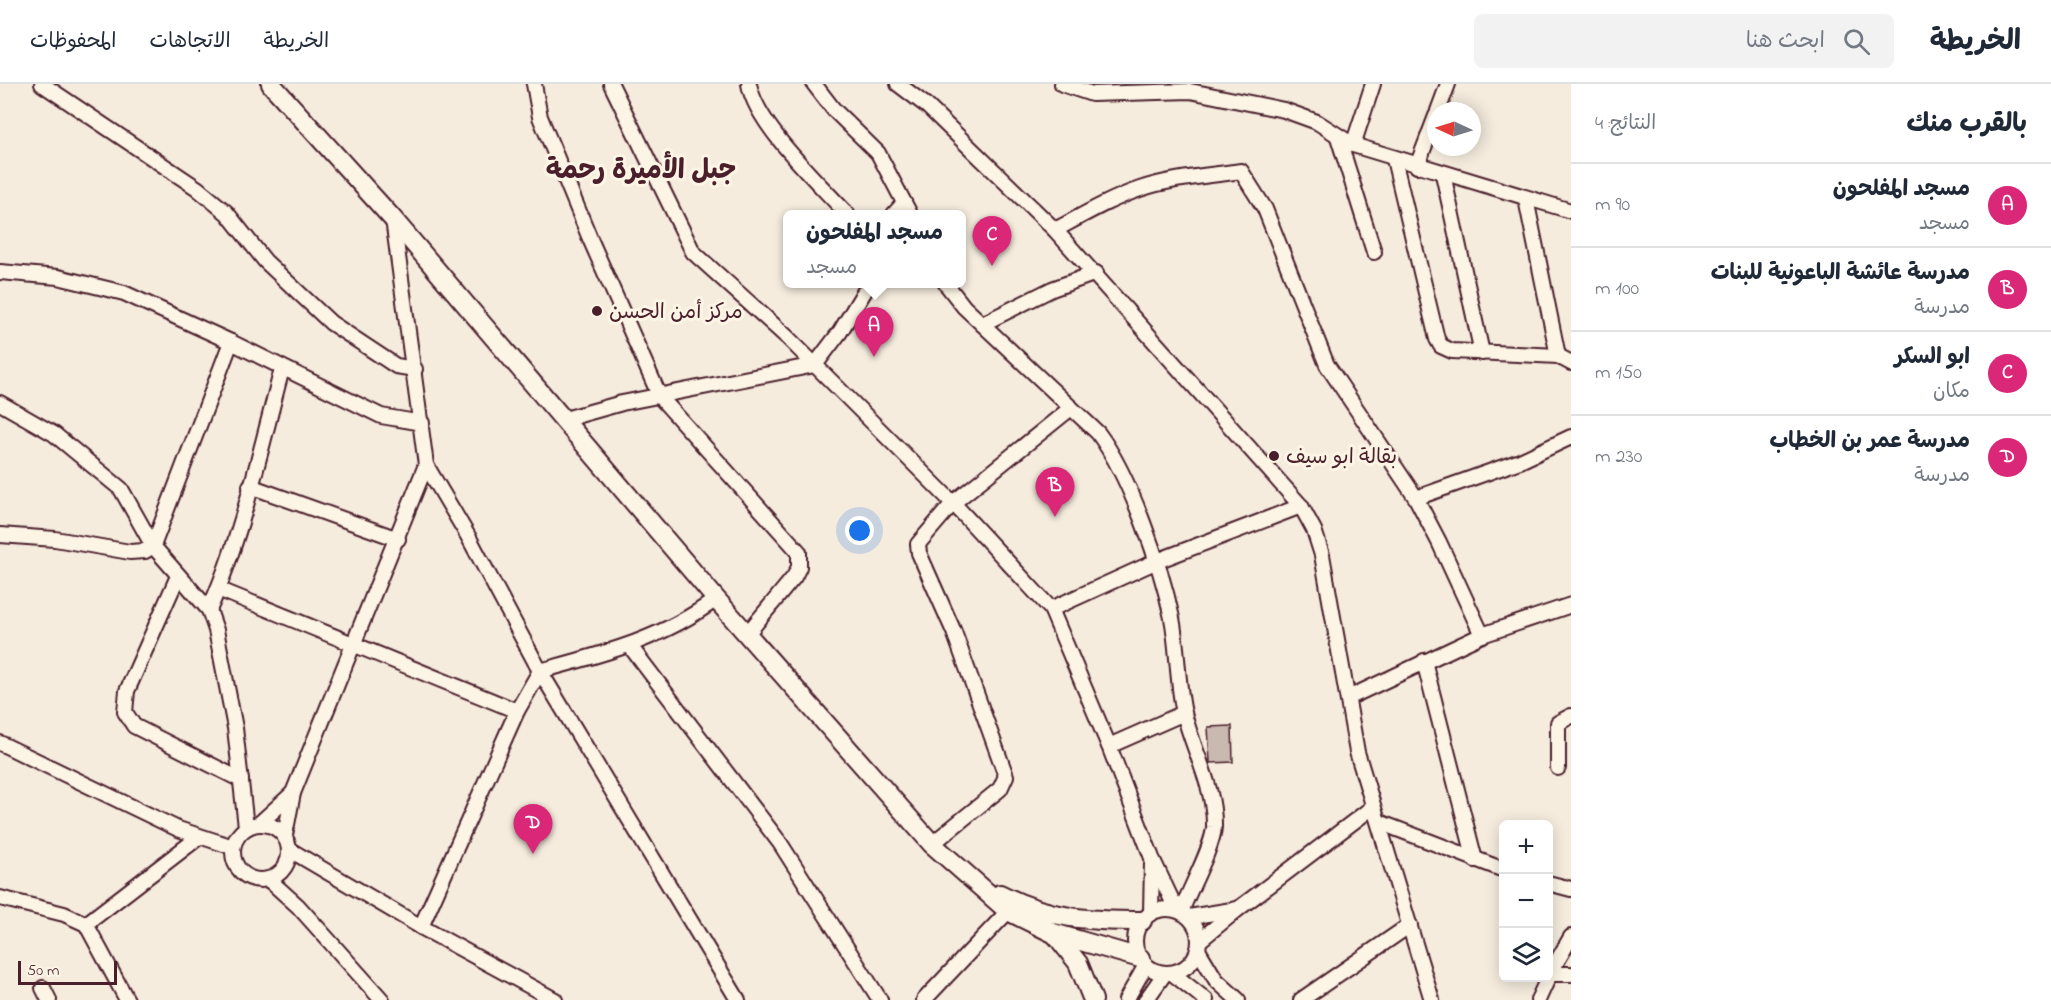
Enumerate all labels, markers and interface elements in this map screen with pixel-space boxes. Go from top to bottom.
search box [1474,14,1894,68]
text: الخريطة [1930,22,2021,63]
icon: search [1840,25,1873,58]
text: ابحث هنا [1746,26,1825,58]
text: المحفوظات [30,27,116,57]
text: الاتجاهات [149,27,231,57]
text: الخريطة [264,27,329,57]
north arrow [1427,102,1481,156]
text: بالقرب منك [1906,106,2027,144]
text: النتائج: 4 [1595,110,1656,139]
district label: جبل الأميرة رحمة [546,151,736,191]
text: مسجد المفلحون [1833,174,1970,206]
text: 90 m [1595,191,1630,220]
text: A [2001,191,2014,220]
popup [783,210,966,288]
text: مسجد [1919,210,1970,239]
pin: C [972,216,1012,266]
text: مسجد المفلحون [806,218,943,250]
text: مسجد [806,254,857,283]
text: مدرسة عائشة الباعونية للبنات [1711,258,1970,290]
text: 100 m [1595,275,1639,304]
text: B [2001,275,2014,304]
text: مدرسة [1914,294,1970,323]
place label: مركز أمن الحسن [609,298,743,328]
marker: مركز أمن الحسن [590,304,604,318]
pin: A [854,308,894,357]
text: ابو السكر [1894,342,1970,374]
text: 150 m [1595,359,1642,388]
text: C [2002,359,2013,388]
text: مكان [1933,378,1970,407]
text: مدرسة عمر بن الخطاب [1769,426,1970,458]
place label: بقالة ابو سيف [1286,443,1397,473]
text: 230 m [1595,443,1642,472]
text: D [2000,443,2015,472]
marker: بقالة ابو سيف [1267,449,1281,463]
text: مدرسة [1914,462,1970,491]
pin: B [1036,468,1074,517]
your location [845,516,874,545]
pin: D [514,804,552,854]
map controls [1499,820,1553,982]
button: + [1499,820,1553,874]
button: − [1499,874,1553,928]
button: layers [1499,928,1553,982]
scale bar [18,958,117,986]
text: 50 m [27,959,59,983]

